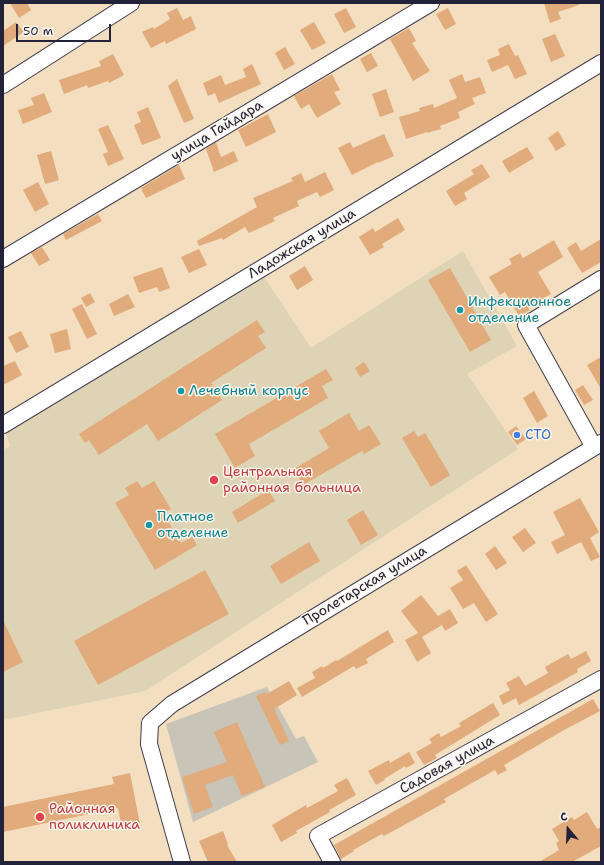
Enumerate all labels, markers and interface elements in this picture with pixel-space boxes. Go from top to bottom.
scale bar [18,16,113,42]
text: 50 m [23,23,53,39]
street label: улица Гайдара [168,97,266,165]
street label: Ладожская улица [245,205,359,283]
place label: Инфекционное отделение [468,294,571,326]
marker: Инфекционное отделение [455,305,465,315]
place label: Лечебный корпус [189,383,308,399]
marker: Лечебный корпус [176,386,186,396]
place label: СТО [525,427,551,443]
marker: СТО [512,430,522,440]
place label: Центральная районная больница [223,464,361,496]
marker: Центральная районная больница [208,474,220,486]
place label: Платное отделение [157,509,228,542]
marker: Платное отделение [144,520,154,530]
street label: Пролетарская улица [300,542,430,630]
street label: Садовая улица [397,732,497,798]
place label: Районная поликлиника [49,801,140,834]
north arrow [548,809,588,849]
text: С [558,809,570,825]
marker: Районная поликлиника [34,811,46,823]

